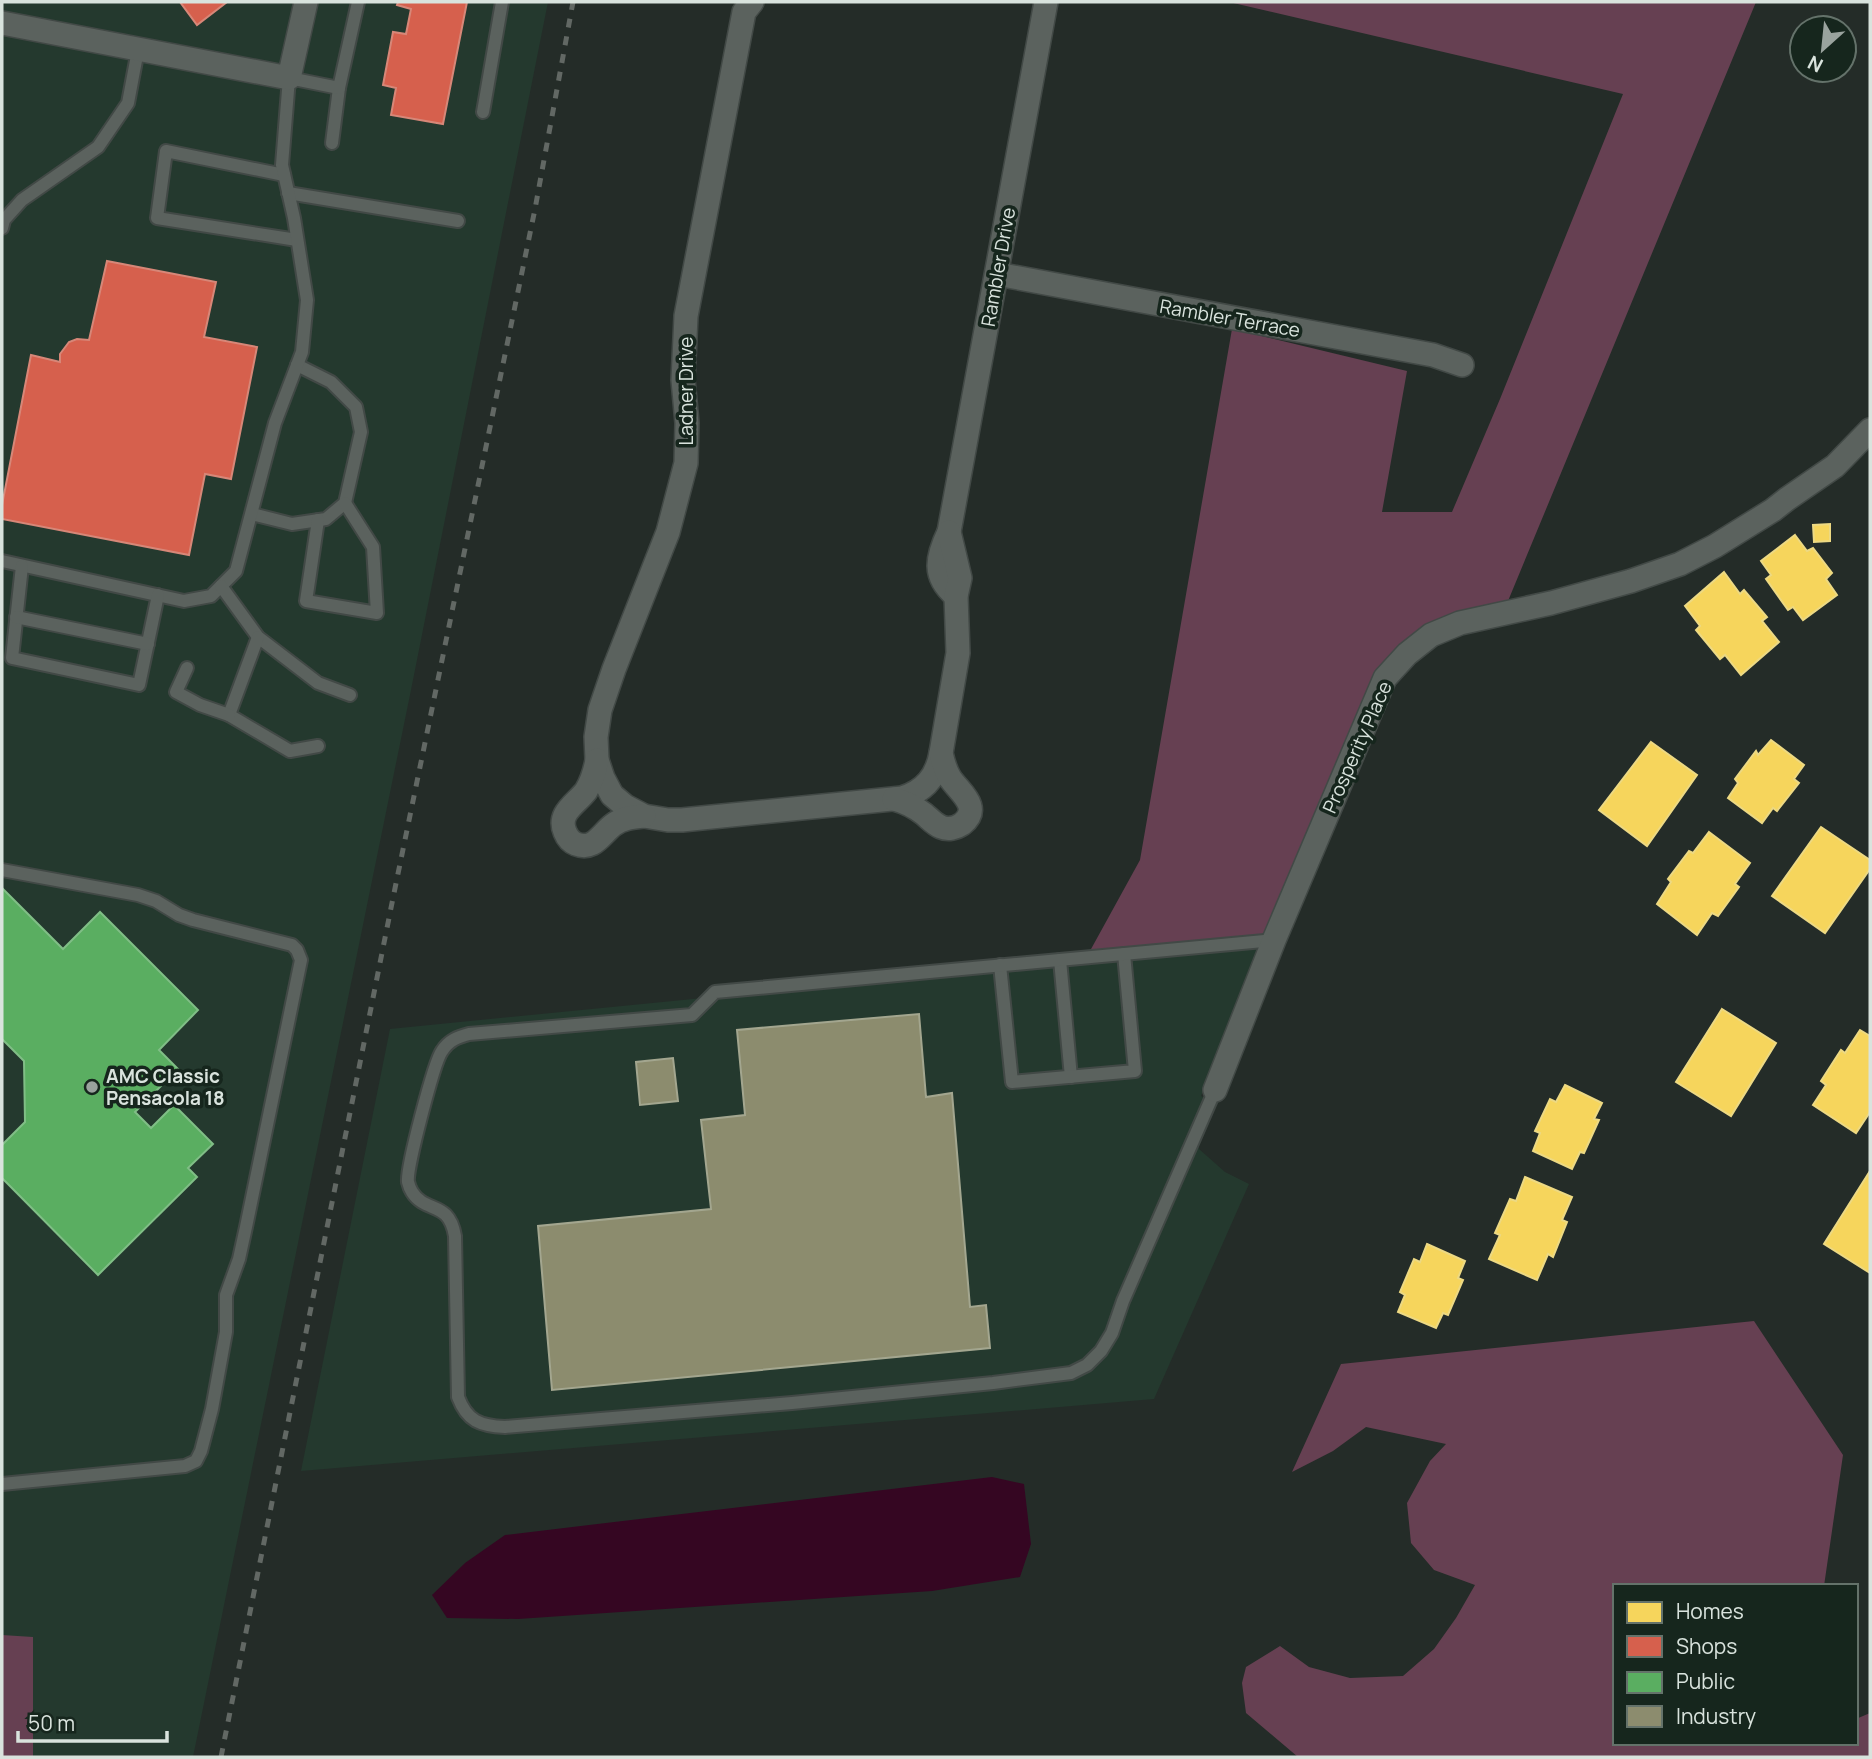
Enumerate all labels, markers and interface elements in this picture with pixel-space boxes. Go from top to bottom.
north arrow [1788,14,1858,84]
text: N [1803,49,1827,79]
street label: Rambler Drive [975,205,1021,329]
street label: Rambler Terrace [1158,293,1302,343]
street label: Ladner Drive [673,337,699,445]
street label: Prosperity Place [1316,677,1398,817]
place label: AMC Classic Pensacola 18 [106,1063,225,1111]
marker: AMC Classic Pensacola 18 [84,1079,100,1095]
legend [1613,1584,1858,1745]
text: Homes [1676,1597,1744,1625]
text: Shops [1676,1632,1737,1660]
text: Public [1676,1667,1735,1695]
scale bar [18,1700,166,1744]
text: Industry [1676,1702,1756,1730]
text: 50 m [28,1709,75,1737]

